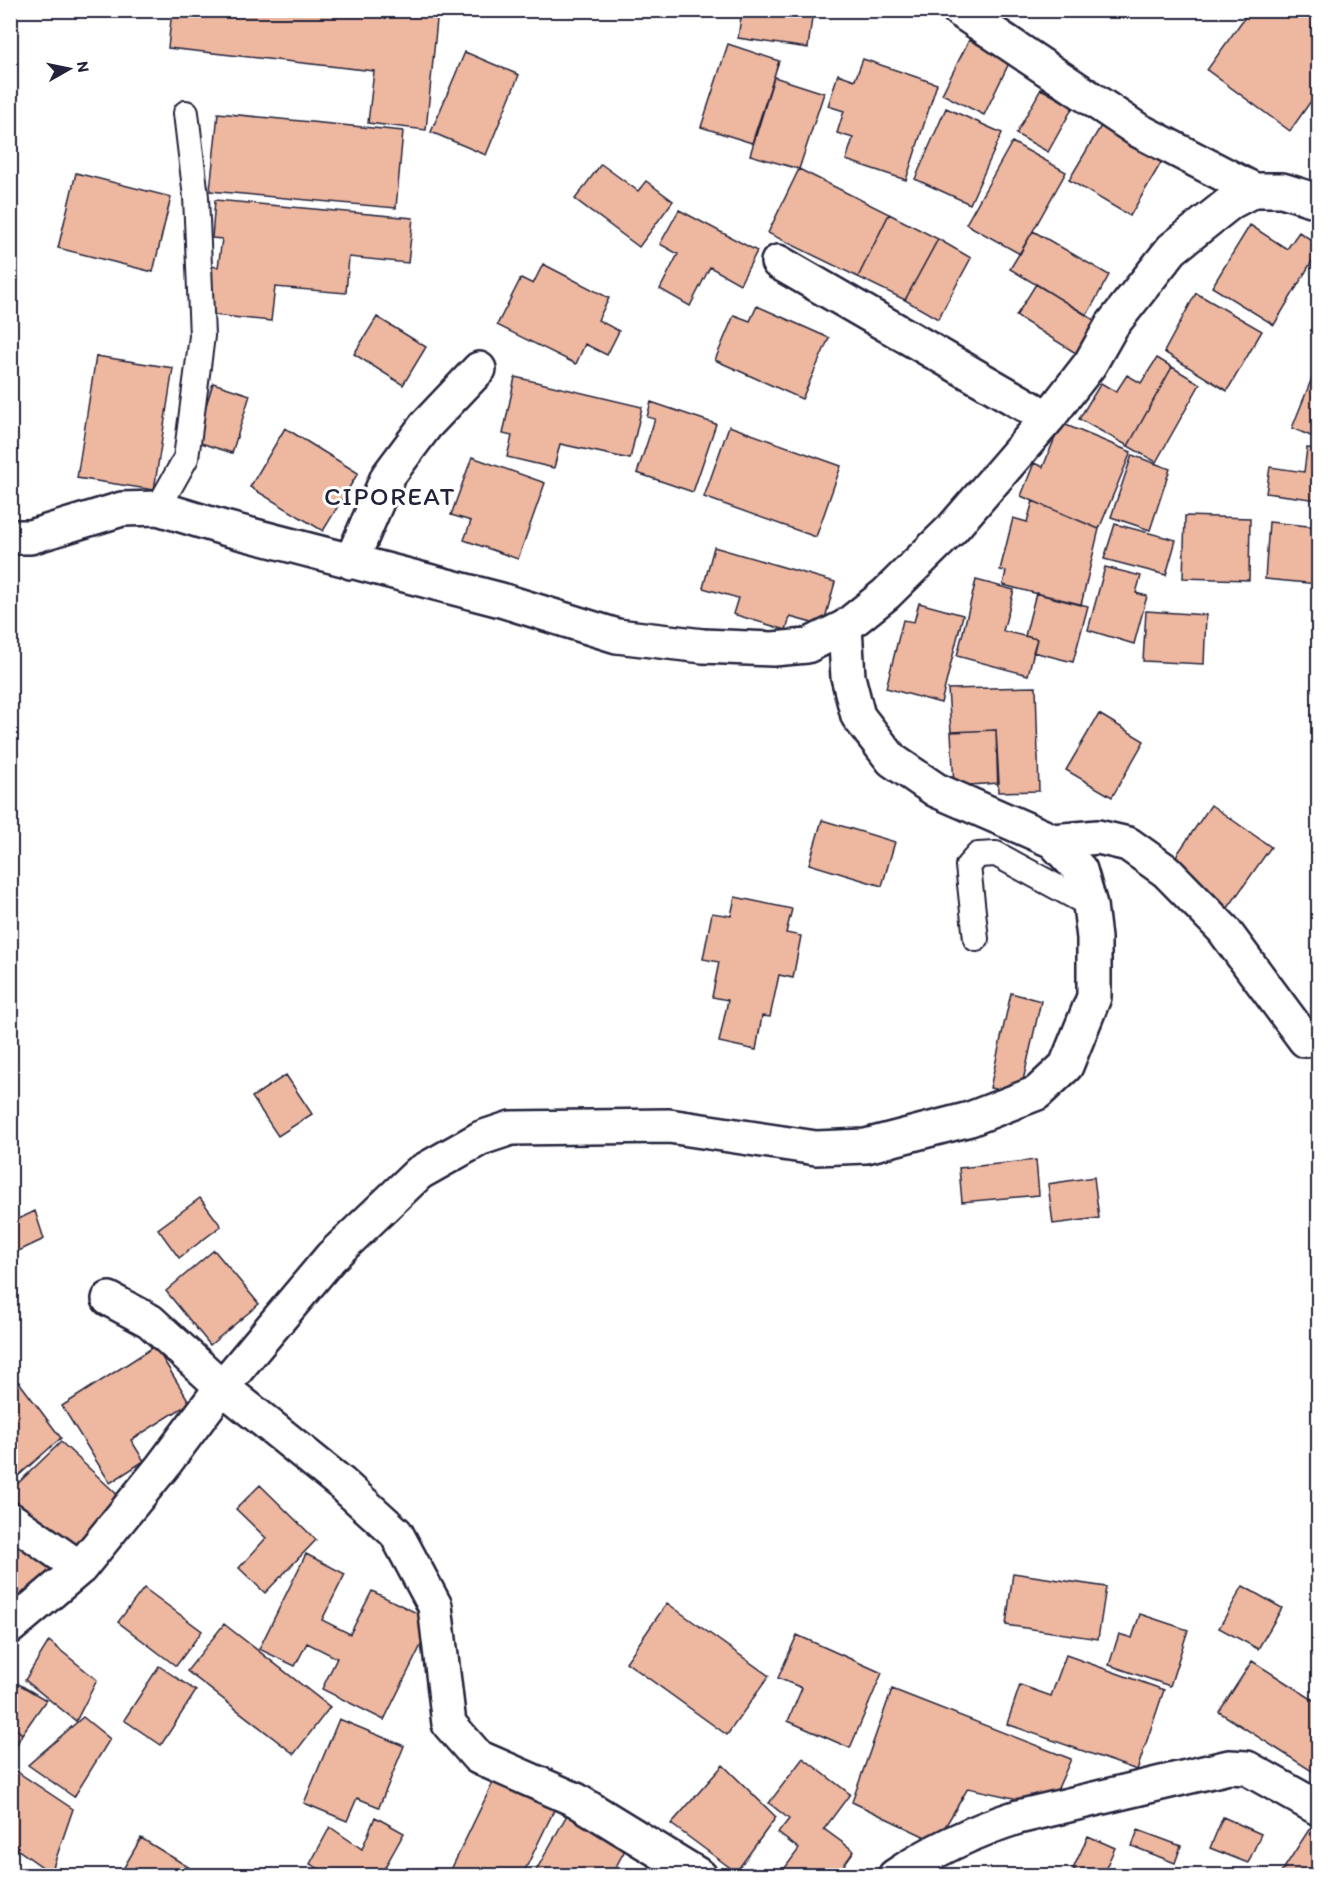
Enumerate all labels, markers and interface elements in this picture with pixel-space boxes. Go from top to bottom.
north arrow [39,39,99,99]
text: N [73,60,94,74]
district label: CIPOREAT [324,480,456,512]

